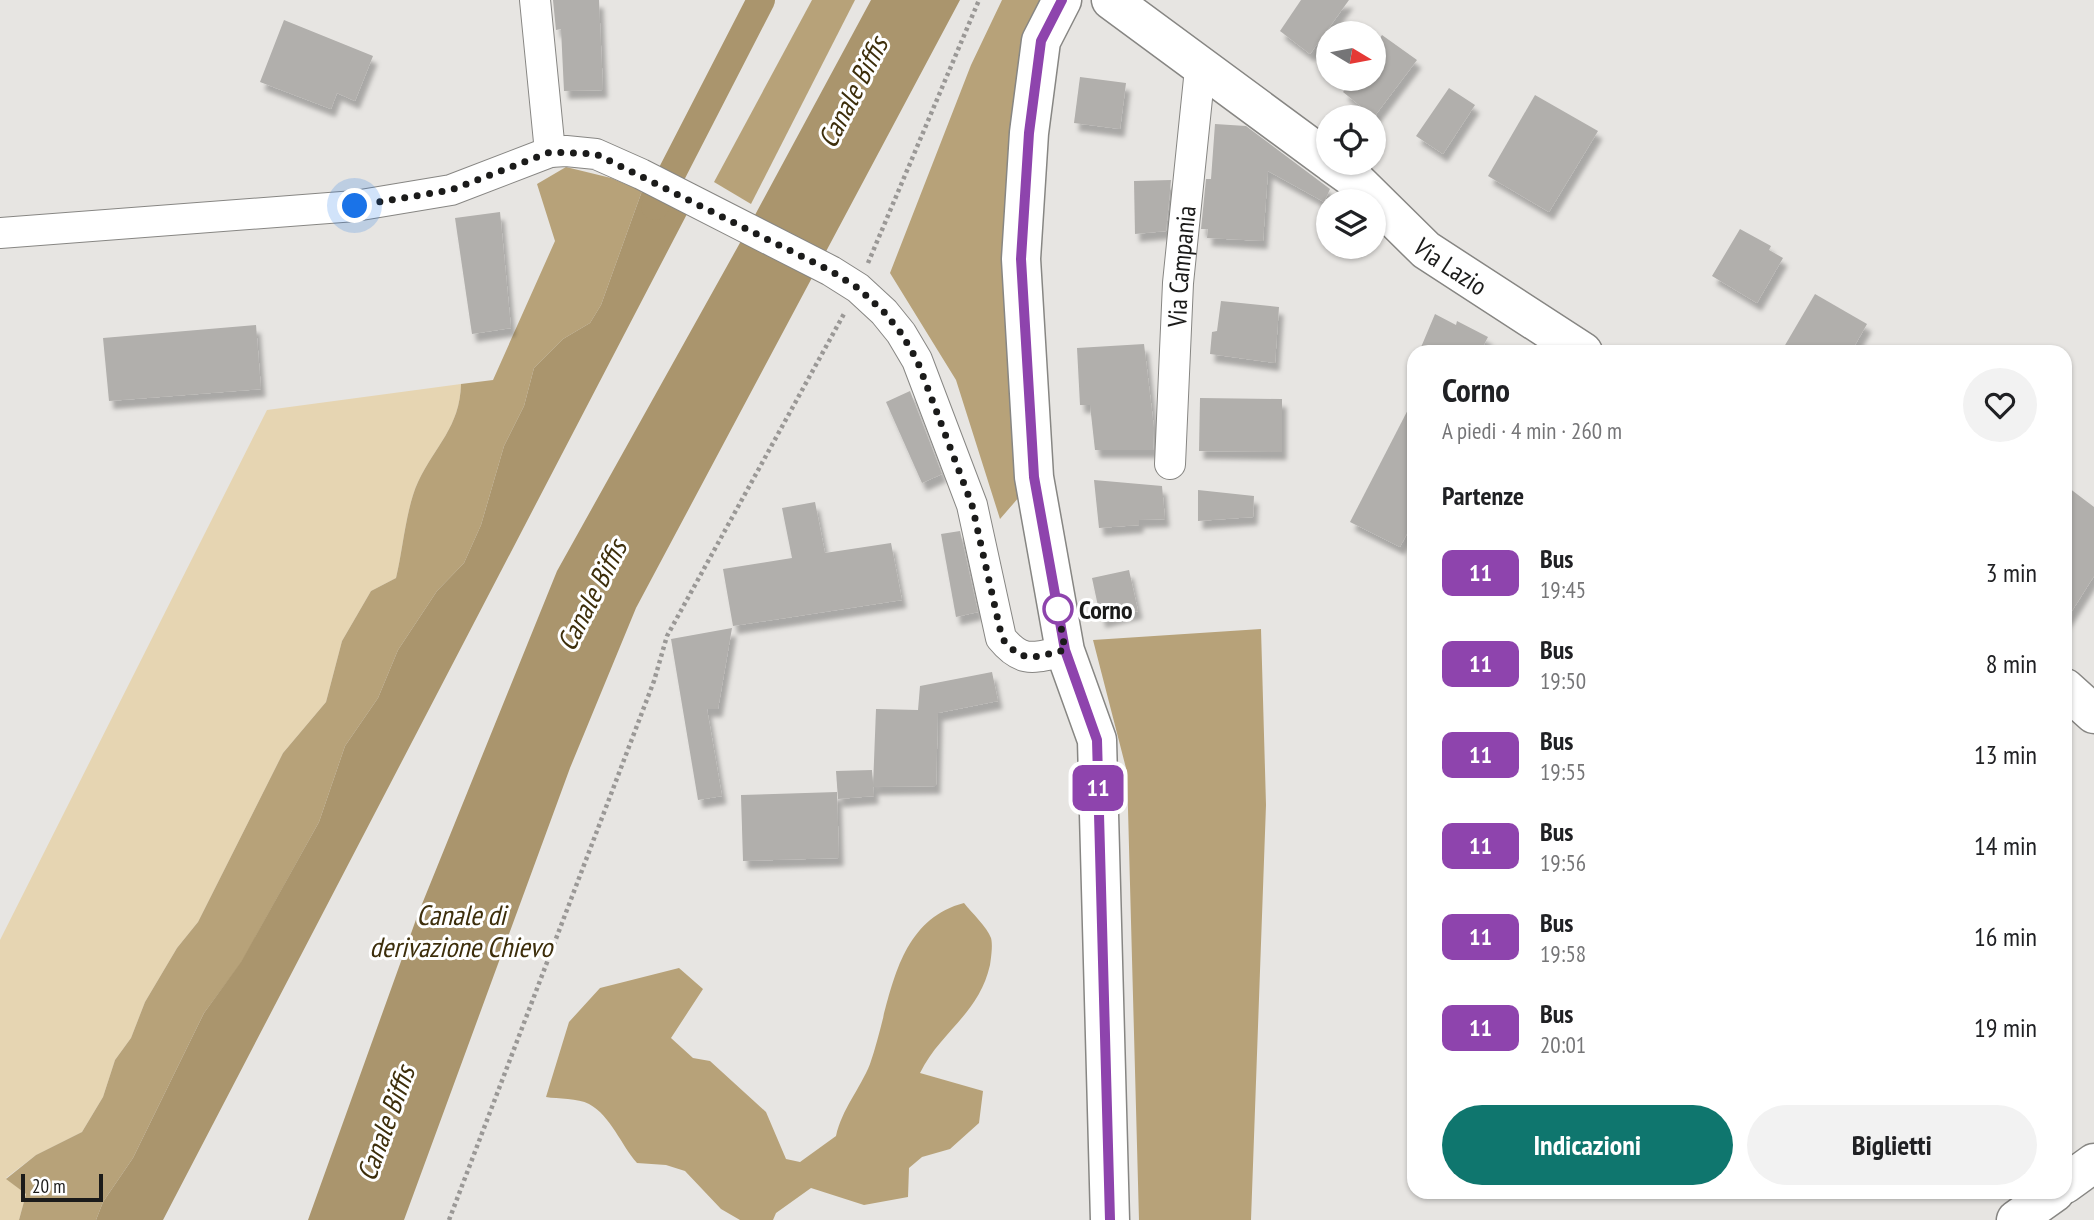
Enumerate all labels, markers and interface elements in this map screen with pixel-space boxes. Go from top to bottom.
north arrow [1316,21,1386,91]
map controls [1316,21,1386,259]
water label: Canale Biffis [808,28,897,154]
button: locate [1316,105,1386,175]
your location [337,188,372,223]
button: layers [1316,189,1386,259]
street label: Via Campania [1160,204,1202,329]
street label: Via Lazio [1406,230,1494,302]
text: Corno [1442,368,1510,411]
button: heart [1963,368,2037,442]
text: A piedi · 4 min · 260 m [1442,416,1622,445]
text: Partenze [1442,479,1524,512]
water label: Canale Biffis [547,531,636,657]
text: Bus [1540,542,1573,575]
text: 3 min [1986,556,2037,589]
text: 11 [1469,557,1492,588]
text: 19:45 [1540,575,1586,604]
place label: Corno [1079,593,1133,626]
marker: Corno [1043,594,1073,624]
text: Bus [1540,633,1573,666]
text: 8 min [1986,647,2037,680]
text: 11 [1469,648,1492,679]
text: 19:50 [1540,666,1586,695]
text: Bus [1540,724,1573,757]
text: 13 min [1974,738,2037,771]
text: 11 [1469,739,1492,770]
text: 19:55 [1540,757,1586,786]
line badge: 11 [1066,765,1130,811]
text: 11 [1087,772,1109,803]
text: Bus [1540,815,1573,848]
text: 14 min [1974,829,2037,862]
text: 11 [1469,830,1492,861]
text: 19:56 [1540,848,1586,877]
water label: Canale di derivazione Chievo [370,896,554,965]
text: Bus [1540,906,1573,939]
text: 16 min [1974,920,2037,953]
text: 11 [1469,921,1492,952]
text: 19:58 [1540,939,1586,968]
text: Bus [1540,997,1573,1030]
text: 19 min [1974,1011,2037,1044]
text: 11 [1469,1012,1492,1043]
text: 20:01 [1540,1030,1586,1059]
water label: Canale Biffis [347,1058,424,1185]
button: Indicazioni [1442,1105,1733,1185]
button: Biglietti [1747,1105,2037,1185]
scale bar [21,1171,103,1203]
text: 20 m [32,1174,66,1198]

